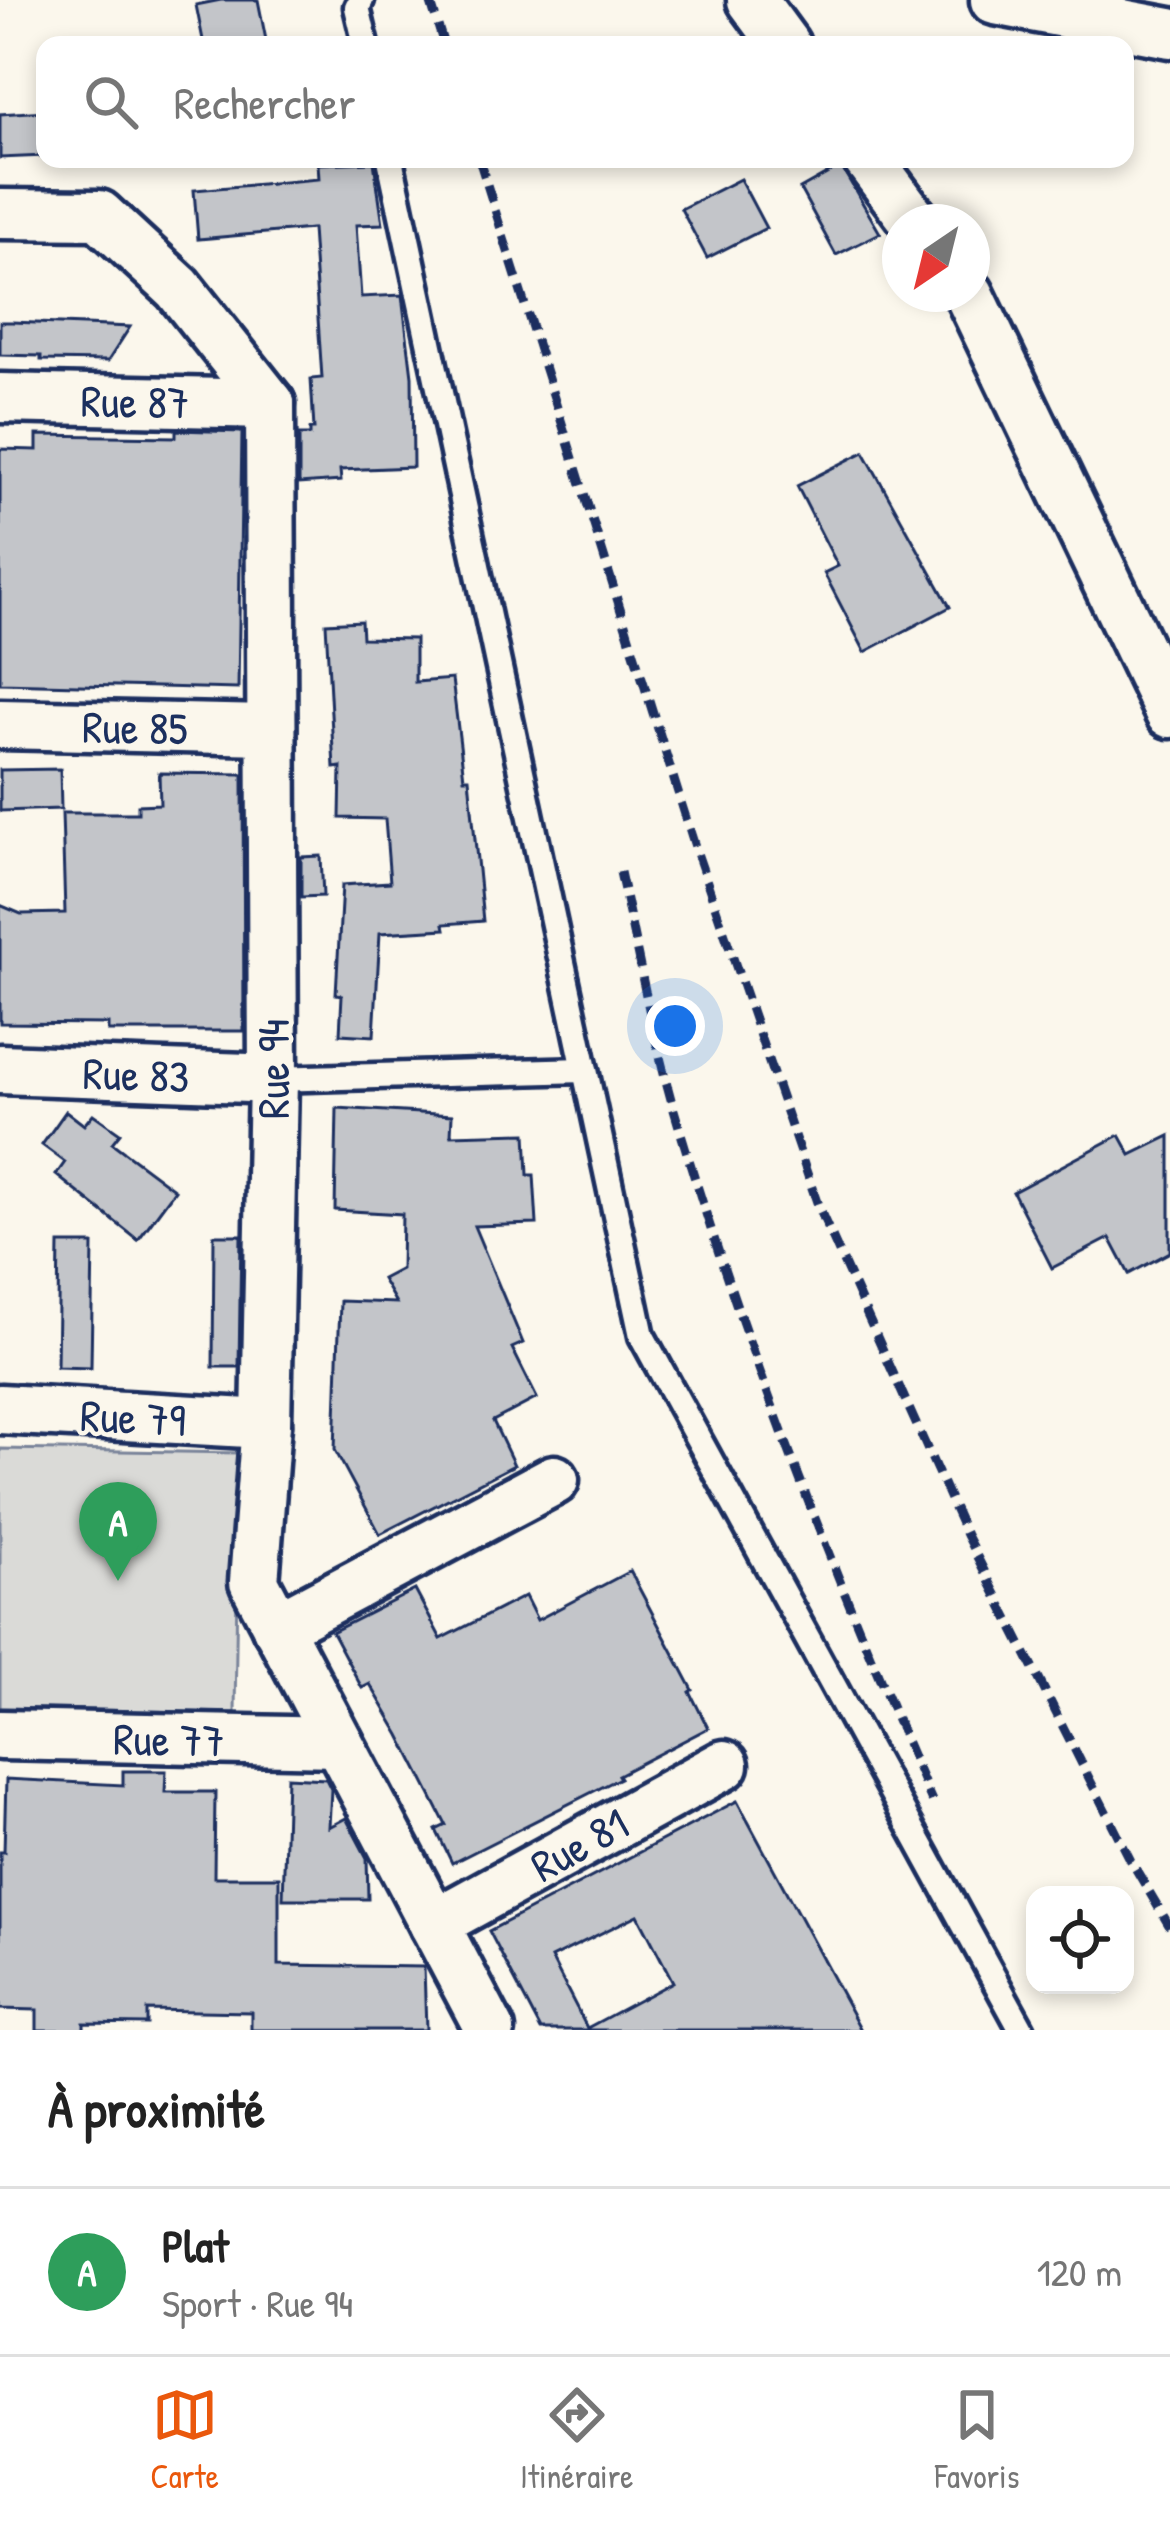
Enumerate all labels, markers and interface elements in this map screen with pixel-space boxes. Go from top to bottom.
search box [36,36,1134,168]
icon: search [78,69,144,135]
text: Rechercher [174,72,356,133]
north arrow [882,204,990,312]
street label: Rue 87 [80,370,190,432]
street label: Rue 85 [82,696,188,758]
your location [645,996,705,1056]
street label: Rue 94 [242,1019,303,1119]
street label: Rue 83 [82,1042,190,1106]
street label: Rue 79 [79,1384,187,1450]
pin: A [79,1482,157,1581]
street label: Rue 77 [113,1708,225,1770]
street label: Rue 81 [519,1792,639,1896]
map controls [1026,1886,1134,1994]
button: locate [1026,1886,1134,1994]
text: À proximité [48,2074,265,2143]
text: Plat [162,2215,229,2276]
text: A [77,2245,97,2298]
text: 120 m [1037,2245,1122,2298]
text: Sport · Rue 94 [162,2276,353,2329]
tab: Carte [151,2382,219,2498]
tab: Itinéraire [520,2382,633,2498]
tab: Favoris [935,2382,1019,2498]

